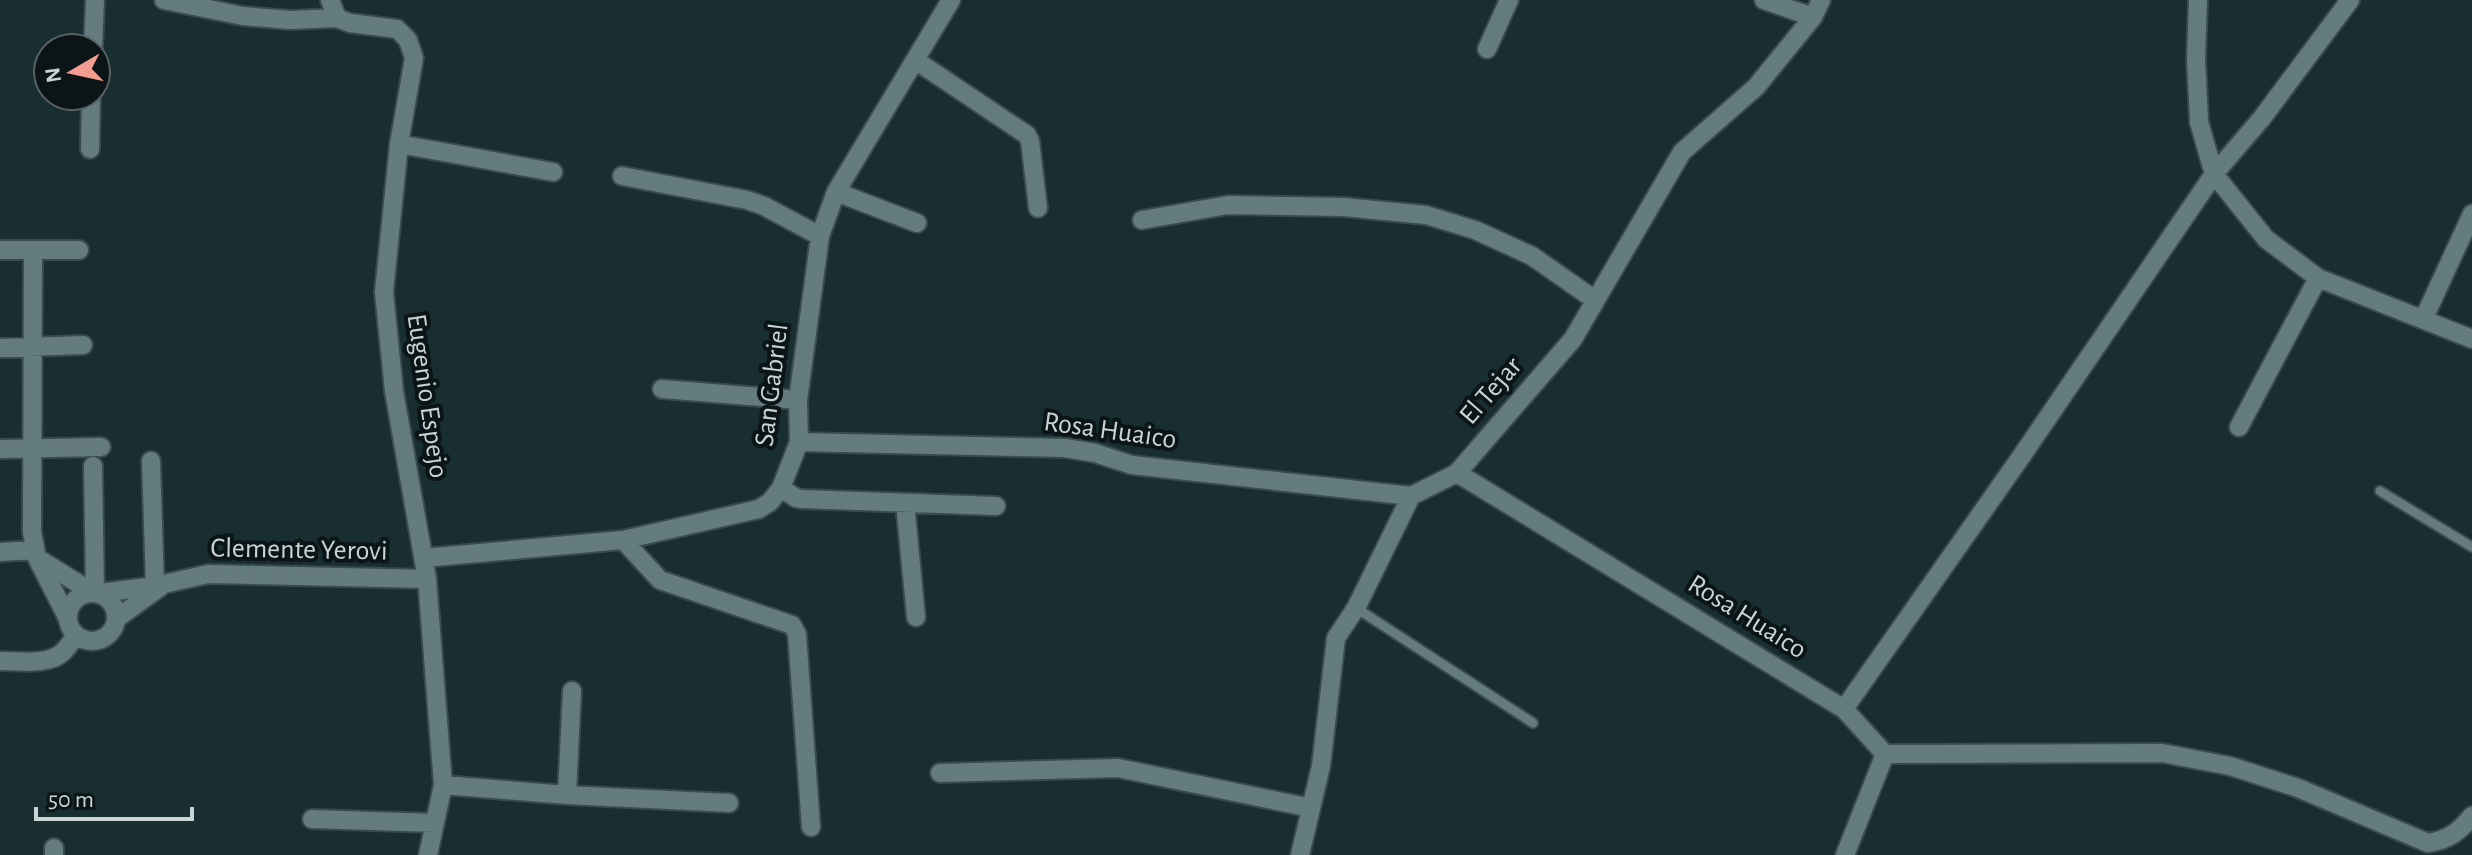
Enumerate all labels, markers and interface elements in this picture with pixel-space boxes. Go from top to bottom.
north arrow [32,32,112,112]
text: N [41,66,65,84]
street label: Eugenio Espejo [402,312,452,480]
street label: San Gabriel [751,322,793,448]
street label: El Tejar [1455,352,1527,430]
street label: Rosa Huaico [1042,408,1178,454]
street label: Clemente Yerovi [210,534,388,566]
street label: Rosa Huaico [1683,570,1811,664]
scale bar [36,771,192,821]
text: 50 m [48,788,94,812]

